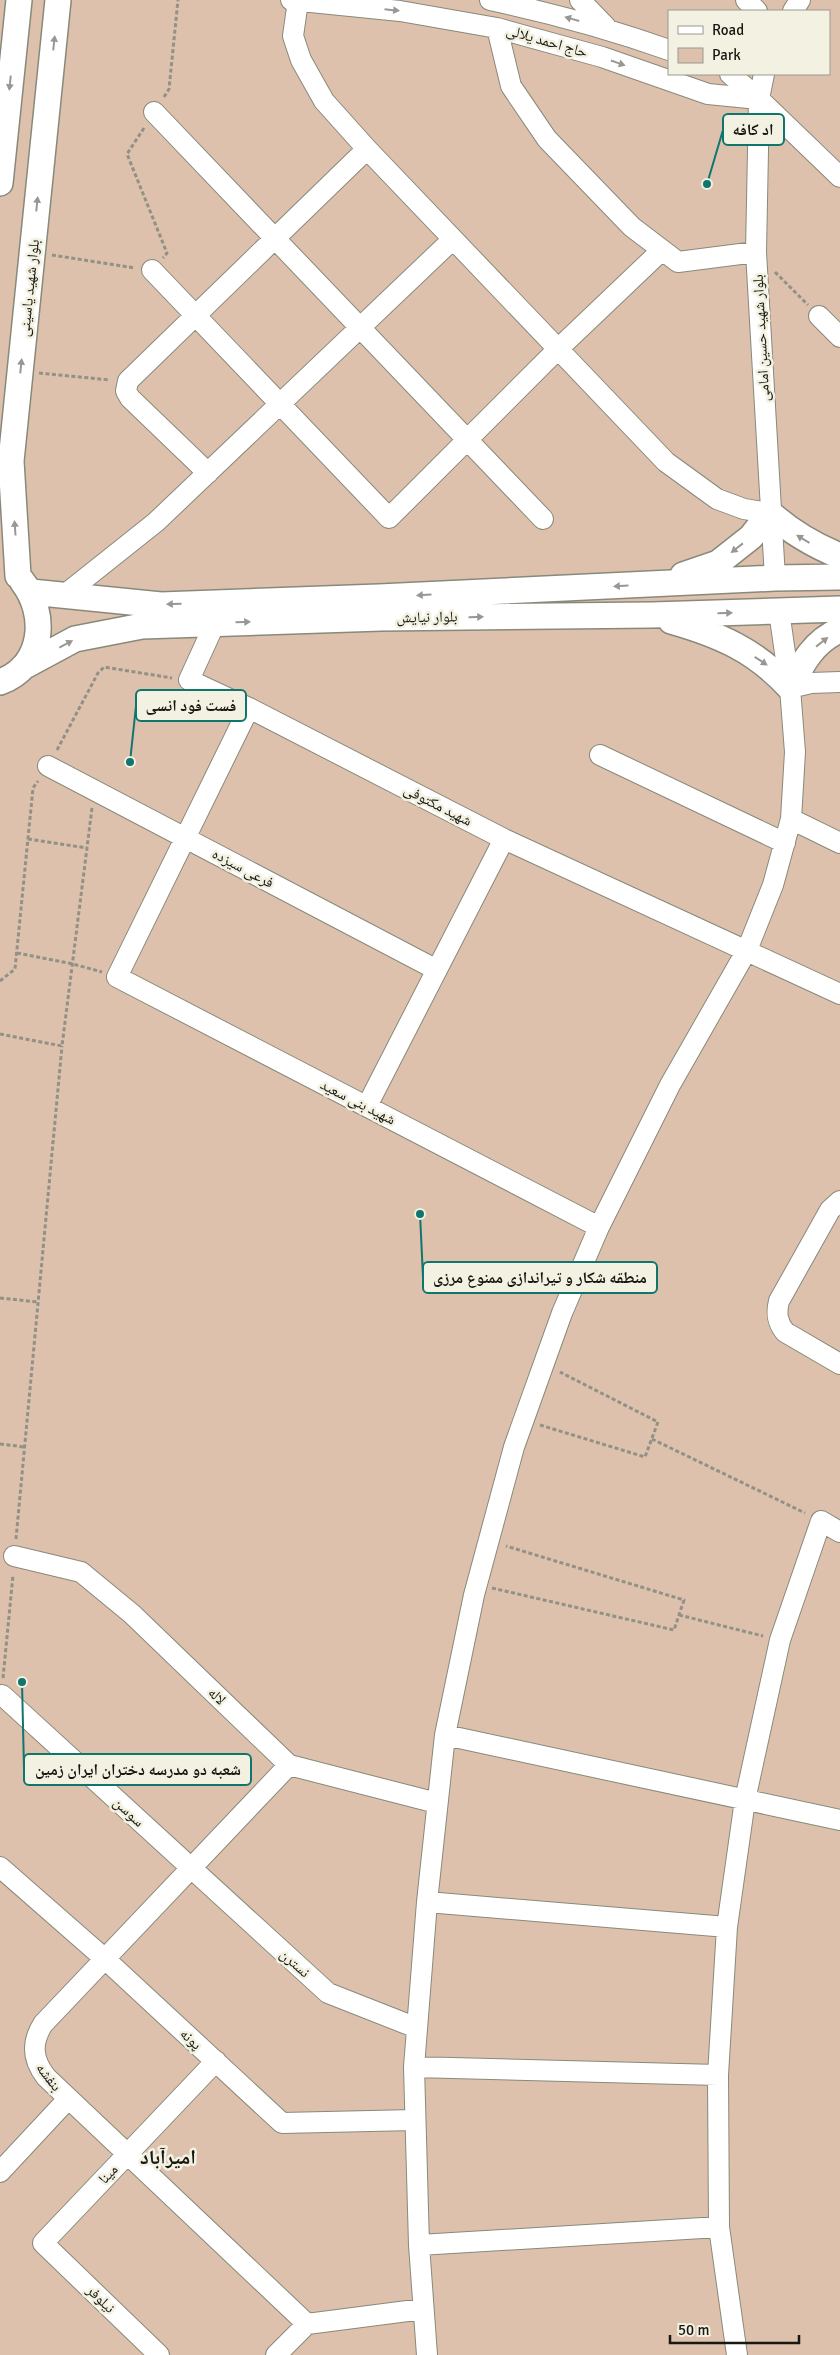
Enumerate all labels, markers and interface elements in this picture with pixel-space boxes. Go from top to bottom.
one-way arrow [384,6,400,14]
legend [668,10,830,75]
one-way arrow [565,15,580,23]
street label: حاج احمد یلالی [504,21,590,62]
text: Road [712,21,744,39]
one-way arrow [50,34,58,50]
text: Park [712,46,741,64]
one-way arrow [610,60,625,67]
one-way arrow [6,76,14,92]
callout: اد کافه [723,114,784,145]
text: اد کافه [732,120,774,140]
one-way arrow [33,196,41,212]
street label: بلوار شهید یاسینی [15,238,44,338]
street label: بلوار شهید حسین امامی [749,274,774,402]
one-way arrow [17,358,25,374]
one-way arrow [11,520,19,536]
one-way arrow [796,534,809,543]
one-way arrow [731,543,744,554]
one-way arrow [613,583,629,591]
one-way arrow [416,592,432,600]
one-way arrow [166,601,182,609]
street label: بلوار نیایش [396,607,458,628]
one-way arrow [718,608,734,616]
one-way arrow [468,613,484,621]
one-way arrow [235,618,251,626]
one-way arrow [815,636,828,647]
one-way arrow [58,640,73,648]
one-way arrow [754,656,768,665]
callout: فست فود انسی [136,690,246,721]
text: فست فود انسی [146,696,237,716]
street label: شهید مکتوفی [400,780,475,831]
street label: فرعی سیزده [209,844,277,893]
street label: شهید بنی سعید [317,1075,399,1130]
callout: منطقه شکار و تیراندازی ممنوع مرزی [423,1262,657,1293]
text: منطقه شکار و تیراندازی ممنوع مرزی [433,1268,647,1288]
street label: لاله [204,1683,230,1709]
callout: شعبه دو مدرسه دختران ایران زمین [24,1754,251,1785]
text: شعبه دو مدرسه دختران ایران زمین [35,1760,241,1780]
street label: سوسن [109,1793,148,1832]
street label: نسترن [276,1945,314,1982]
street label: پونه [176,2025,206,2054]
street label: بنفشه [32,2059,66,2095]
district label: امیرآباد [140,2145,196,2170]
street label: مینا [94,2160,122,2188]
street label: نیلوفر [82,2281,119,2317]
scale bar [670,2312,799,2344]
text: 50 m [678,2321,709,2339]

